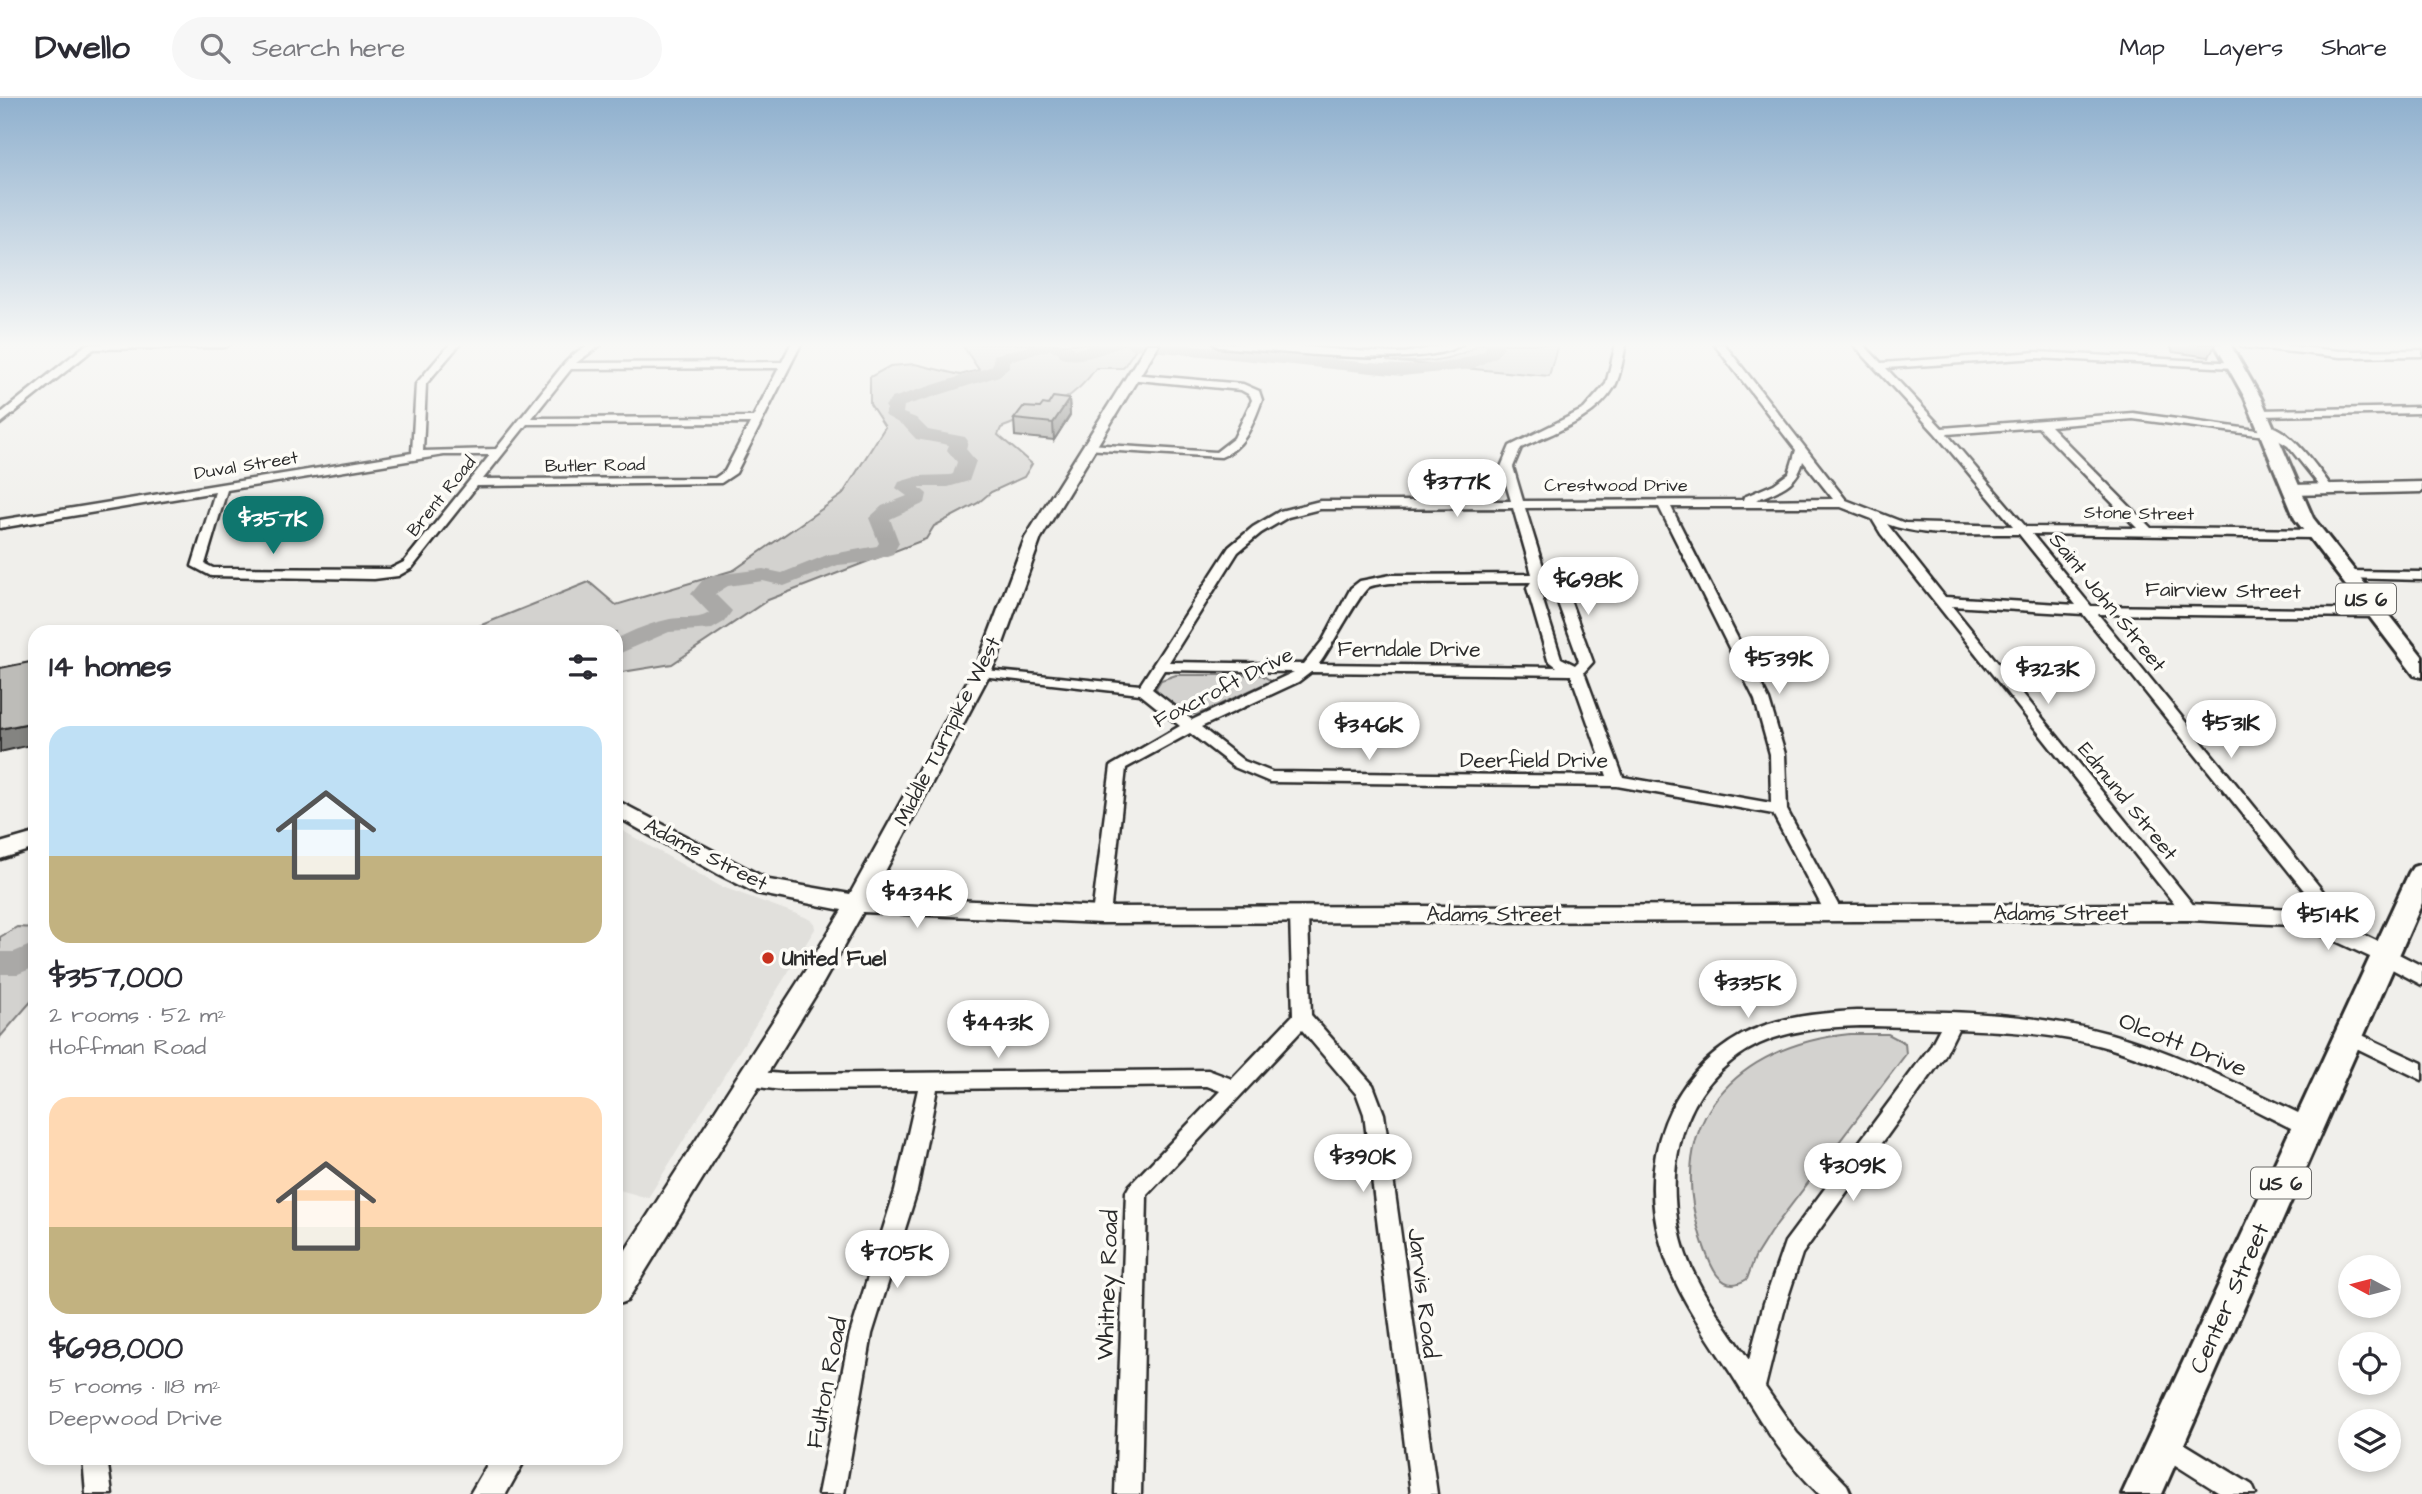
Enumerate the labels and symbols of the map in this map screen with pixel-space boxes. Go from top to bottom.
street label: Duval Street [192,445,301,486]
street label: Brent Road [401,451,482,542]
street label: Butler Road [545,452,645,479]
pin: $377K [1408,460,1506,519]
street label: Crestwood Drive [1544,473,1688,498]
pin: $357K [224,496,322,556]
street label: Stone Street [2084,500,2195,527]
street label: Saint John Street [2042,526,2173,679]
pin: $698K [1539,558,1637,617]
street label: Fairview Street [2145,575,2302,606]
road number: US 6 [2336,584,2396,614]
street label: Middle Turnpike West [887,631,1009,831]
street label: Ferndale Drive [1337,635,1481,664]
pin: $539K [1730,636,1828,696]
street label: Foxcroft Drive [1149,640,1298,735]
pin: $323K [1999,646,2097,706]
pin: $531K [2182,700,2280,760]
pin: $346K [1320,702,1418,762]
street label: Edmund Street [2071,736,2185,867]
street label: Deerfield Drive [1460,746,1608,775]
street label: Adams Street [639,811,773,898]
pin: $434K [868,870,966,930]
pin: $514K [2279,892,2377,952]
street label: Adams Street [1994,899,2129,928]
street label: Adams Street [1427,900,1562,929]
place label: United Fuel [782,944,887,973]
marker: United Fuel [760,950,776,966]
pin: $335K [1699,960,1797,1020]
pin: $443K [949,1000,1047,1060]
street label: Olcott Drive [2113,1004,2252,1086]
pin: $390K [1314,1134,1412,1194]
pin: $309K [1804,1144,1902,1203]
road number: US 6 [2251,1168,2311,1198]
street label: Whitney Road [1088,1209,1129,1361]
street label: Center Street [2182,1217,2278,1379]
street label: Jarvis Road [1398,1226,1448,1360]
pin: $705K [848,1230,946,1290]
north arrow [2338,1255,2401,1318]
street label: Fulton Road [798,1315,856,1451]

